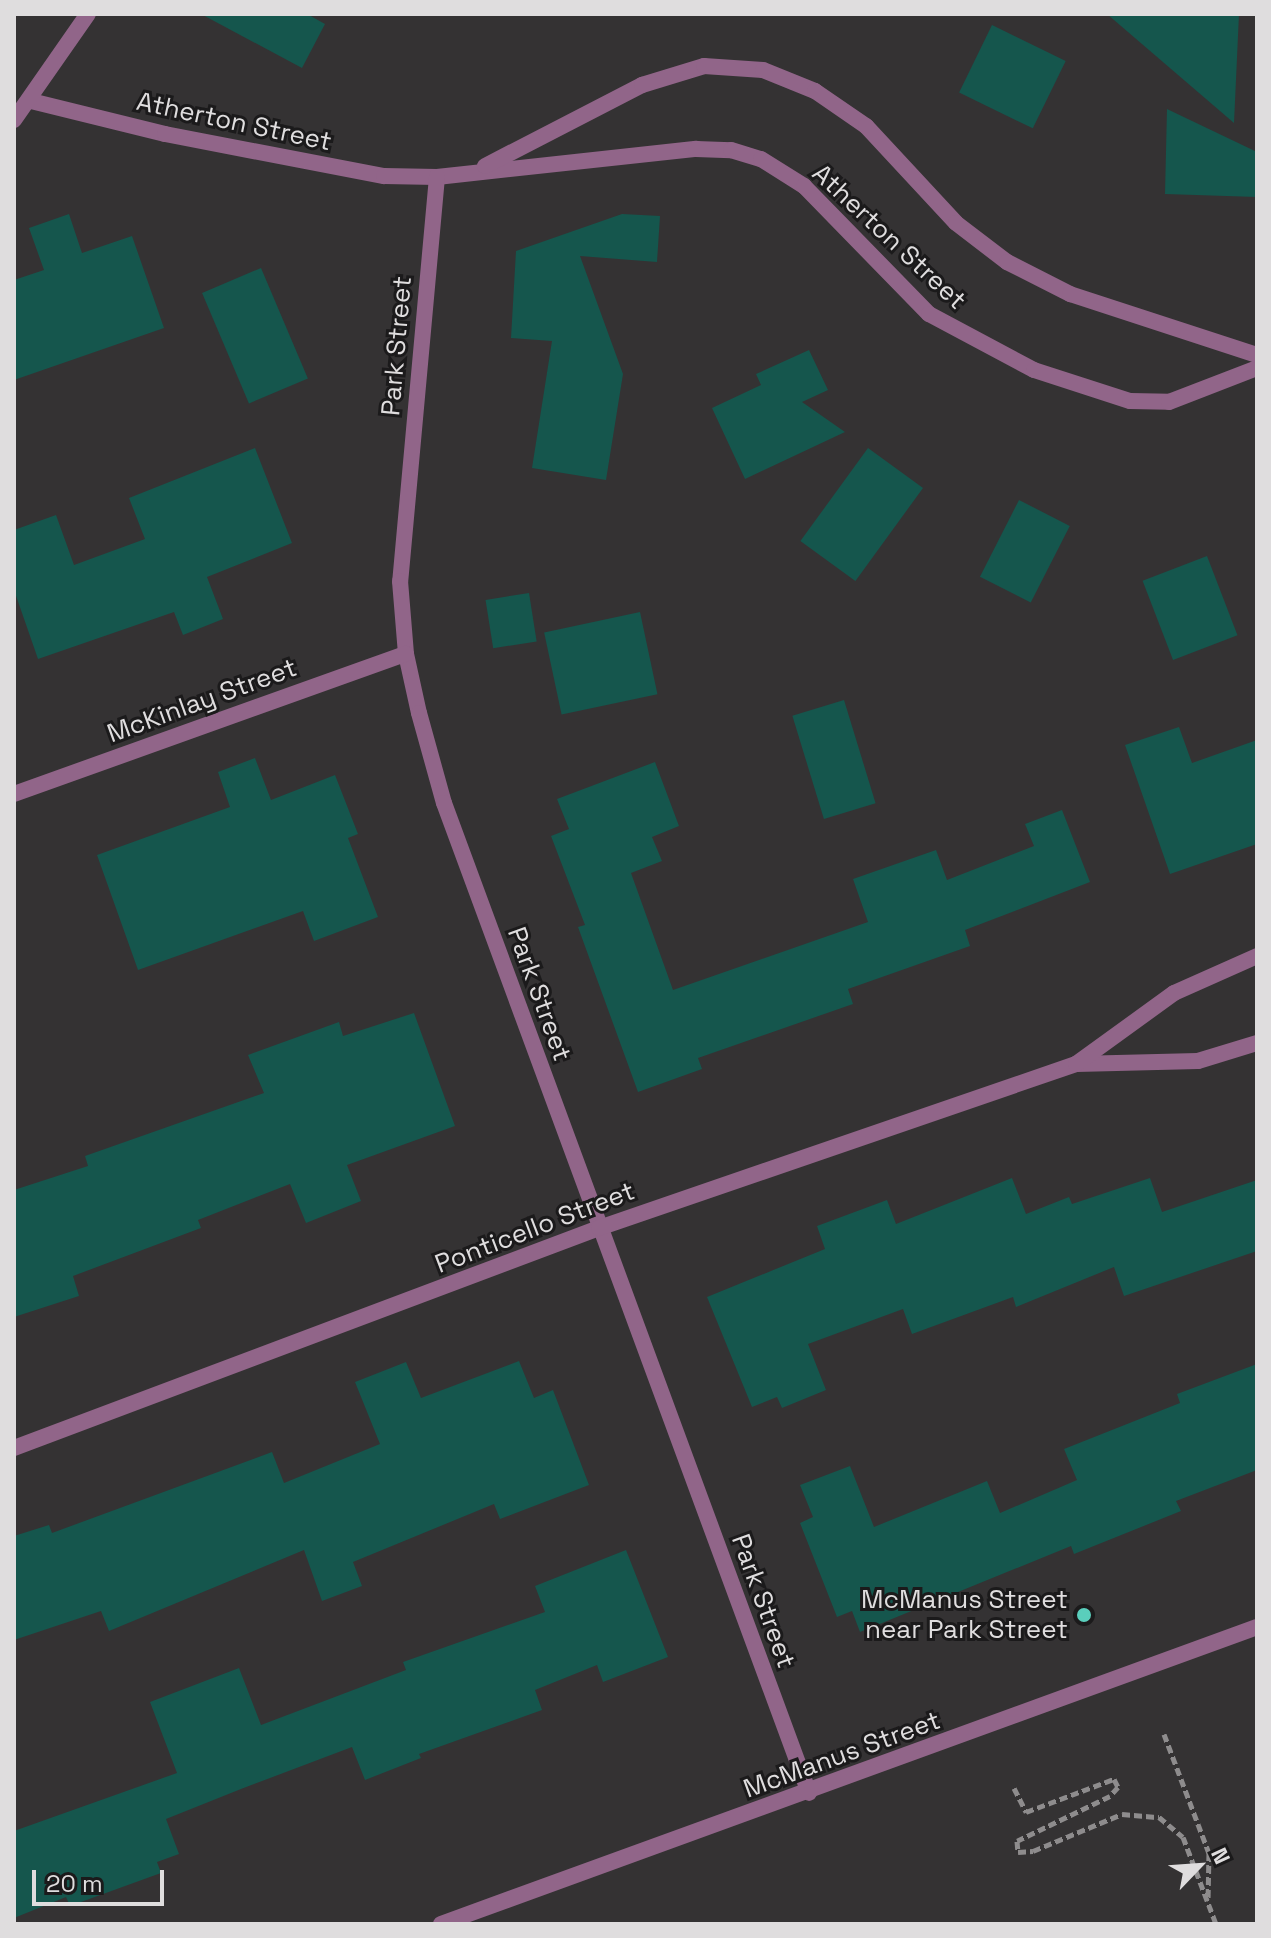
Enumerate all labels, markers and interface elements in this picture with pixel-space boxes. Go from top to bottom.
street label: Atherton Street [134,86,334,158]
street label: Atherton Street [806,158,972,316]
street label: Park Street [375,275,419,417]
street label: McKinlay Street [103,652,301,750]
street label: Park Street [500,923,578,1065]
street label: Ponticello Street [431,1176,639,1280]
street label: Park Street [724,1530,802,1672]
place label: McManus Street near Park Street [861,1584,1068,1646]
marker: McManus Street near Park Street [1075,1606,1093,1624]
street label: McManus Street [739,1705,945,1805]
north arrow [1159,1826,1239,1906]
text: N [1205,1843,1237,1868]
scale bar [36,1854,168,1904]
text: 20 m [46,1868,103,1899]

